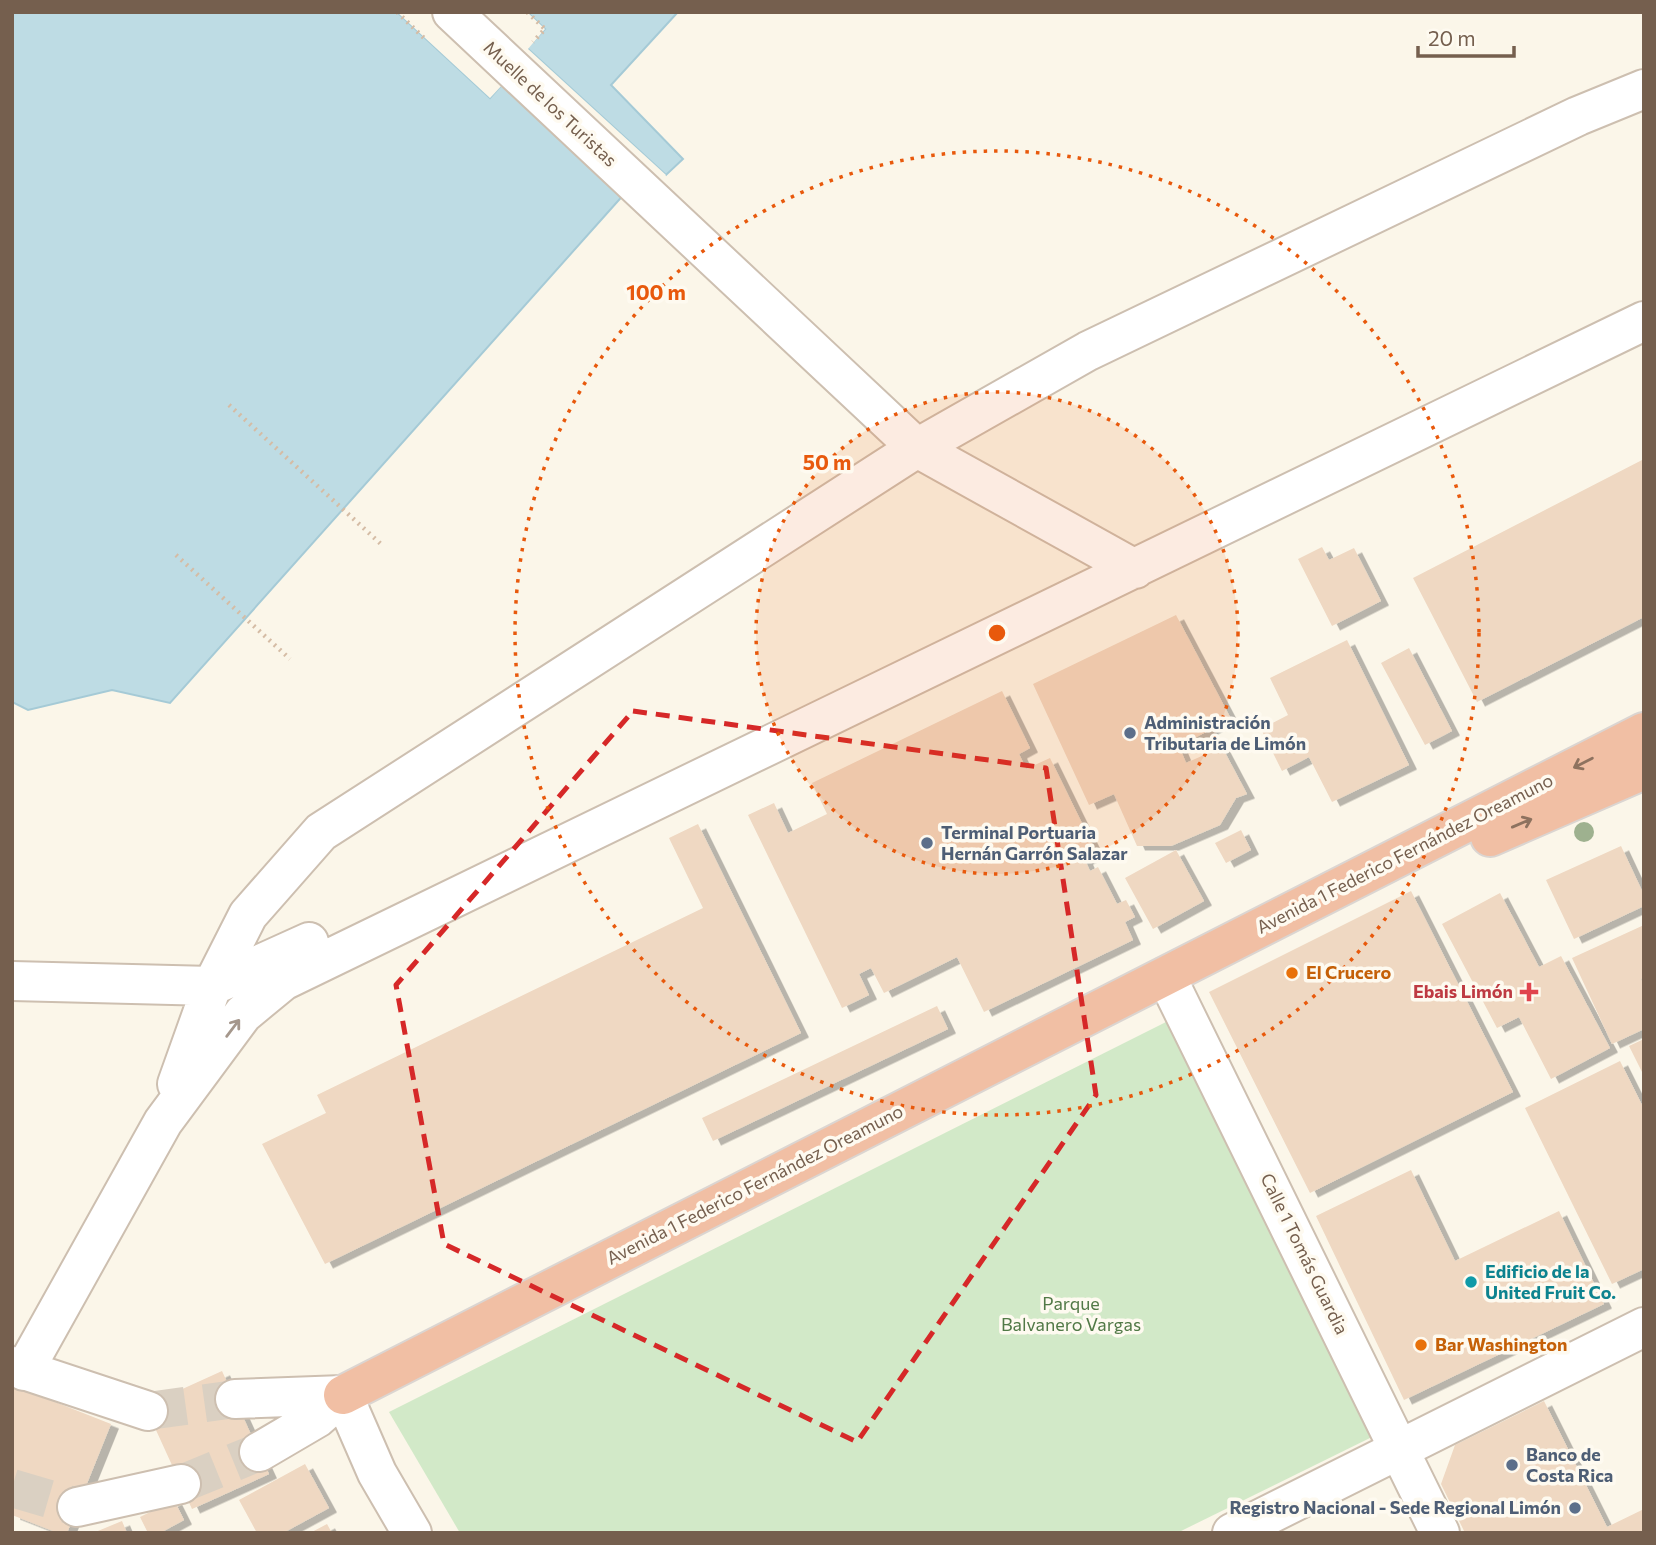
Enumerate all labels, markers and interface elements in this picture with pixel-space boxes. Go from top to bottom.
scale bar [1418,14,1514,58]
text: 20 m [1428,25,1476,50]
street label: Muelle de los Turistas [480,36,622,171]
text: 100 m [626,279,686,304]
text: 50 m [803,449,851,474]
centre of rings [985,621,1009,645]
place label: Administración Tributaria de Limón [1144,711,1306,754]
marker: Administración Tributaria de Limón [1122,725,1138,741]
one-way arrow [1573,756,1594,770]
street label: Avenida 1 Federico Fernández Oreamuno [1253,768,1557,938]
one-way arrow [1510,816,1532,829]
place label: Terminal Portuaria Hernán Garrón Salazar [941,821,1128,864]
marker: Terminal Portuaria Hernán Garrón Salazar [919,835,935,851]
place label: El Crucero [1306,961,1391,983]
marker: El Crucero [1284,965,1300,981]
place label: Ebais Limón [1413,980,1513,1002]
marker: Ebais Limón [1519,982,1539,1002]
one-way arrow [226,1019,240,1038]
street label: Avenida 1 Federico Fernández Oreamuno [603,1099,907,1269]
street label: Calle 1 Tomás Guardia [1256,1169,1353,1338]
place label: Edificio de la United Fruit Co. [1485,1260,1616,1303]
marker: Edificio de la United Fruit Co. [1463,1274,1479,1290]
park label: Parque Balvanero Vargas [1001,1292,1141,1335]
place label: Bar Washington [1435,1333,1567,1355]
marker: Bar Washington [1413,1337,1429,1353]
place label: Banco de Costa Rica [1526,1443,1613,1486]
marker: Banco de Costa Rica [1504,1457,1520,1473]
place label: Registro Nacional - Sede Regional Limón [1230,1496,1561,1518]
marker: Registro Nacional - Sede Regional Limón [1567,1500,1583,1516]

